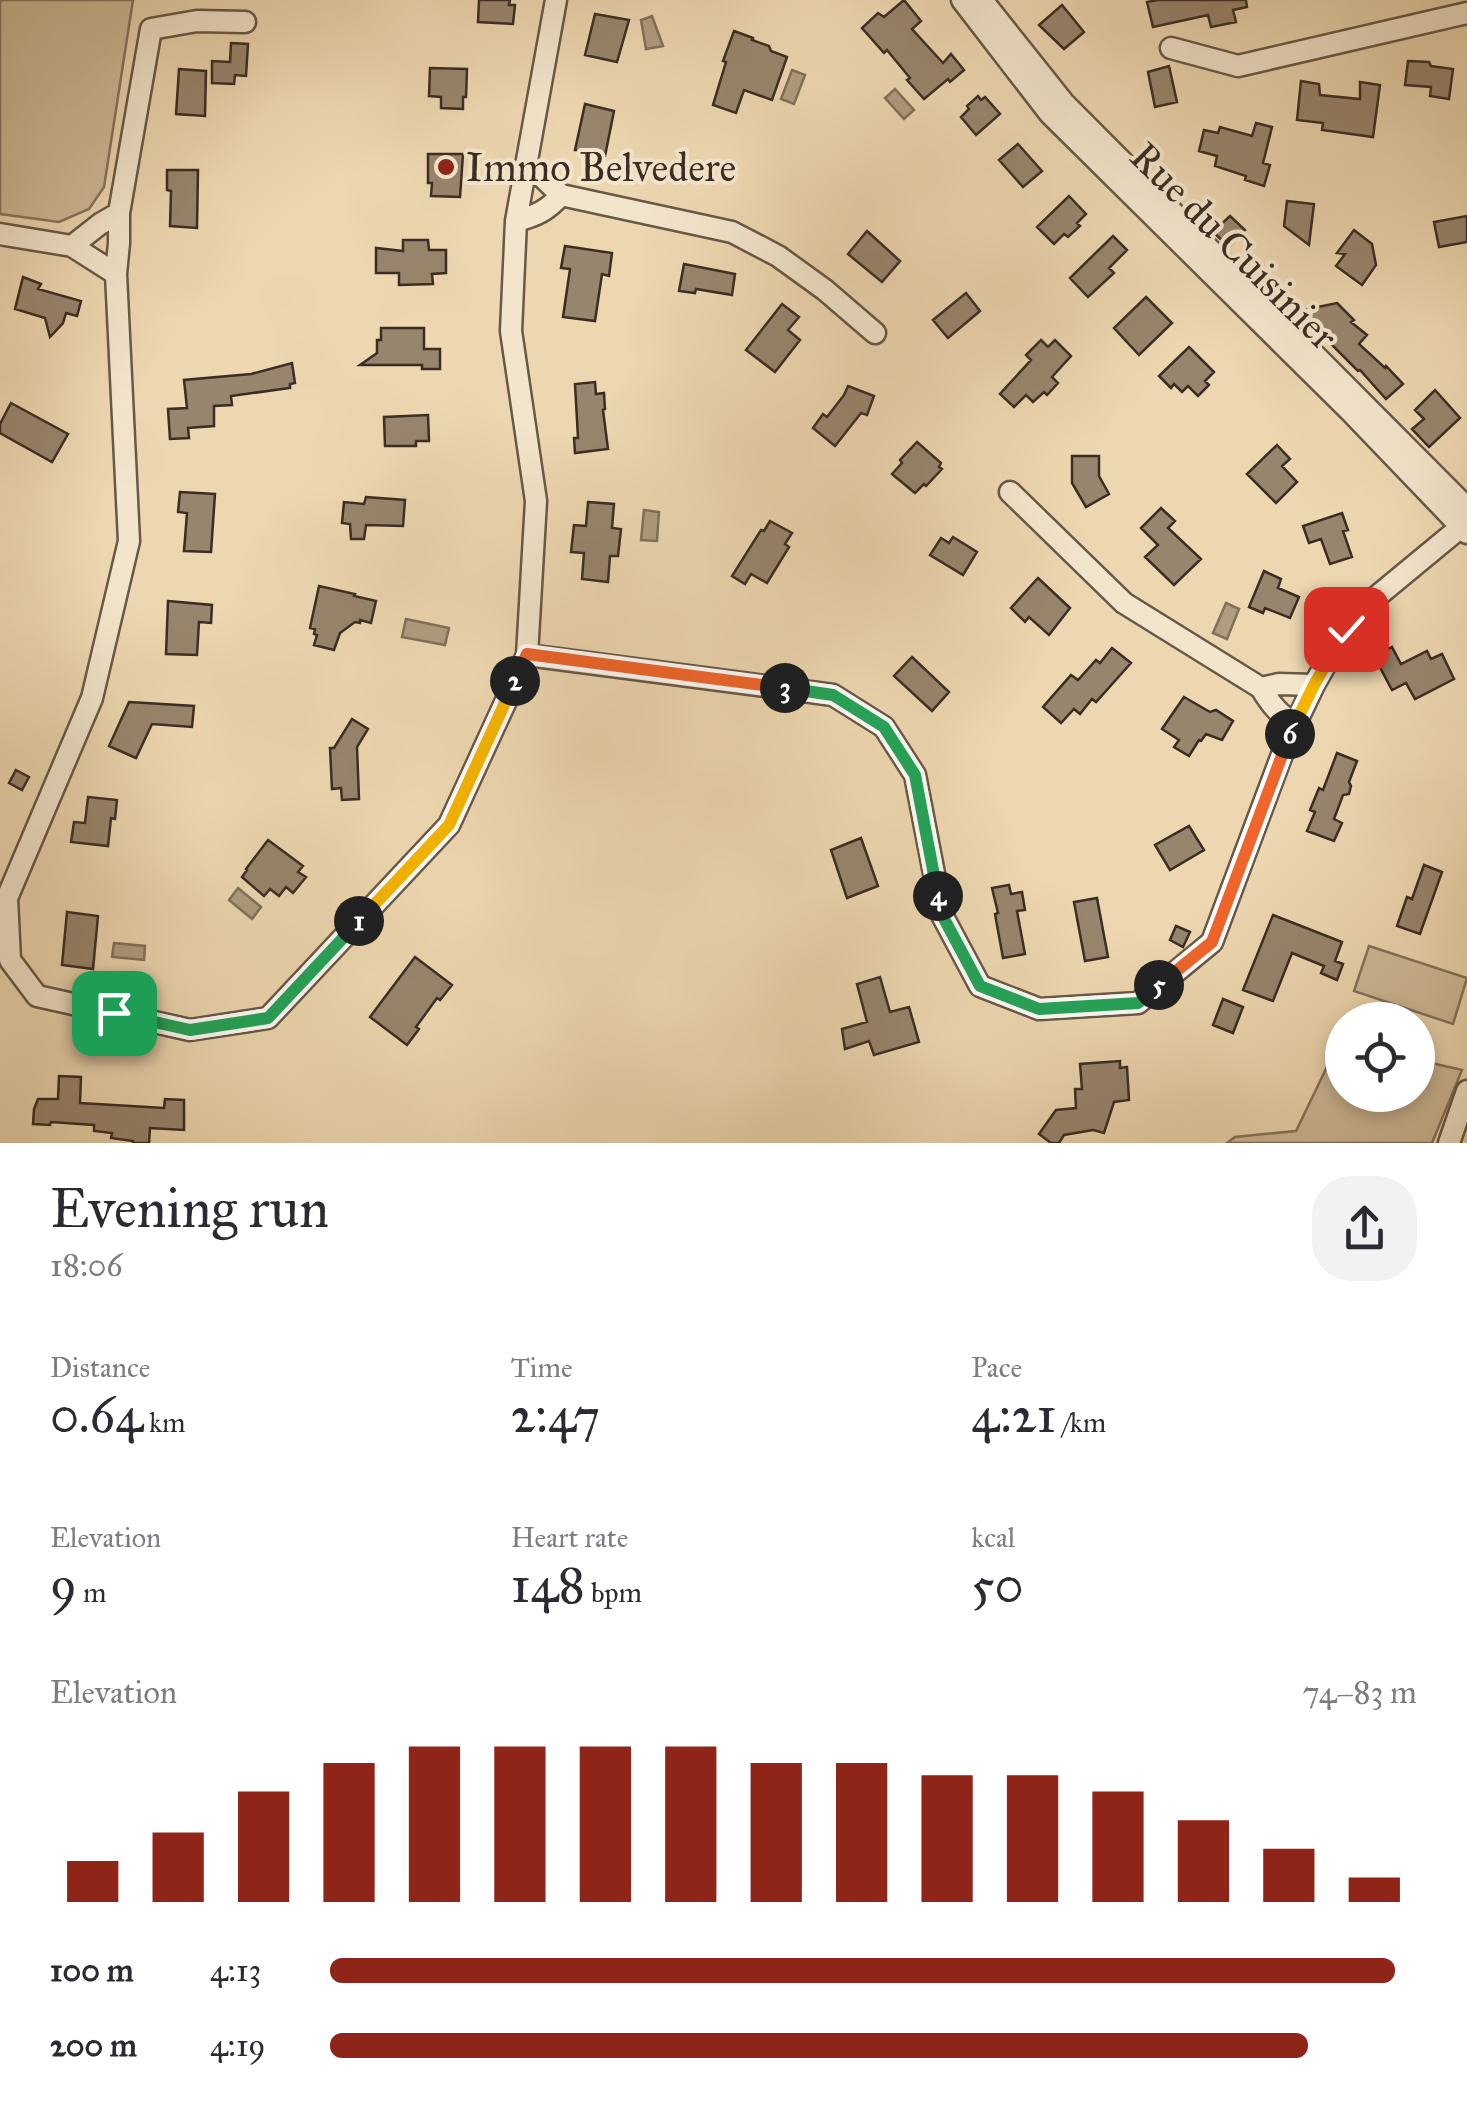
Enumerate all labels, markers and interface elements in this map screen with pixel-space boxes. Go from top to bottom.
street label: Rue du Cuisinier [1120,132,1348,360]
place label: Immo Belvedere [466,143,736,192]
marker: Immo Belvedere [435,156,457,178]
pin [1304,587,1389,672]
icon: check [1319,602,1374,657]
pin: 2 [490,656,540,706]
text: 2 [508,663,522,698]
pin: 3 [760,663,810,713]
text: 3 [779,670,791,705]
pin: 6 [1265,709,1315,759]
text: 6 [1283,716,1297,751]
pin: 4 [913,871,963,921]
text: 4 [930,878,946,913]
pin: 1 [334,896,384,946]
text: 1 [353,903,365,938]
pin: 5 [1134,960,1184,1010]
text: 5 [1152,967,1166,1002]
pin [72,971,157,1056]
icon: arrive [87,986,142,1041]
map controls [1325,1002,1435,1112]
button: locate [1325,1002,1435,1112]
text: Evening run [50,1175,329,1242]
button: share [1312,1176,1417,1281]
text: 18:06 [50,1246,123,1285]
text: Distance [50,1350,150,1385]
text: Time [511,1350,573,1385]
text: Pace [971,1350,1022,1385]
text: 0.64 [50,1385,143,1446]
text: 2:47 [511,1385,600,1446]
text: 4:21 [971,1385,1056,1446]
text: km [143,1405,186,1440]
text: /km [1056,1405,1106,1440]
text: Elevation [50,1520,161,1555]
text: Heart rate [511,1520,628,1555]
text: kcal [971,1520,1015,1555]
text: 9 [50,1555,77,1616]
text: 148 [511,1555,585,1616]
text: 50 [971,1555,1024,1616]
text: m [77,1575,106,1610]
text: bpm [585,1575,642,1610]
text: Elevation [50,1673,177,1712]
text: 74–83 m [1303,1673,1417,1712]
text: 100 m [50,1951,134,1990]
text: 4:13 [210,1951,261,1990]
text: 200 m [50,2026,137,2065]
text: 4:19 [210,2026,265,2065]

